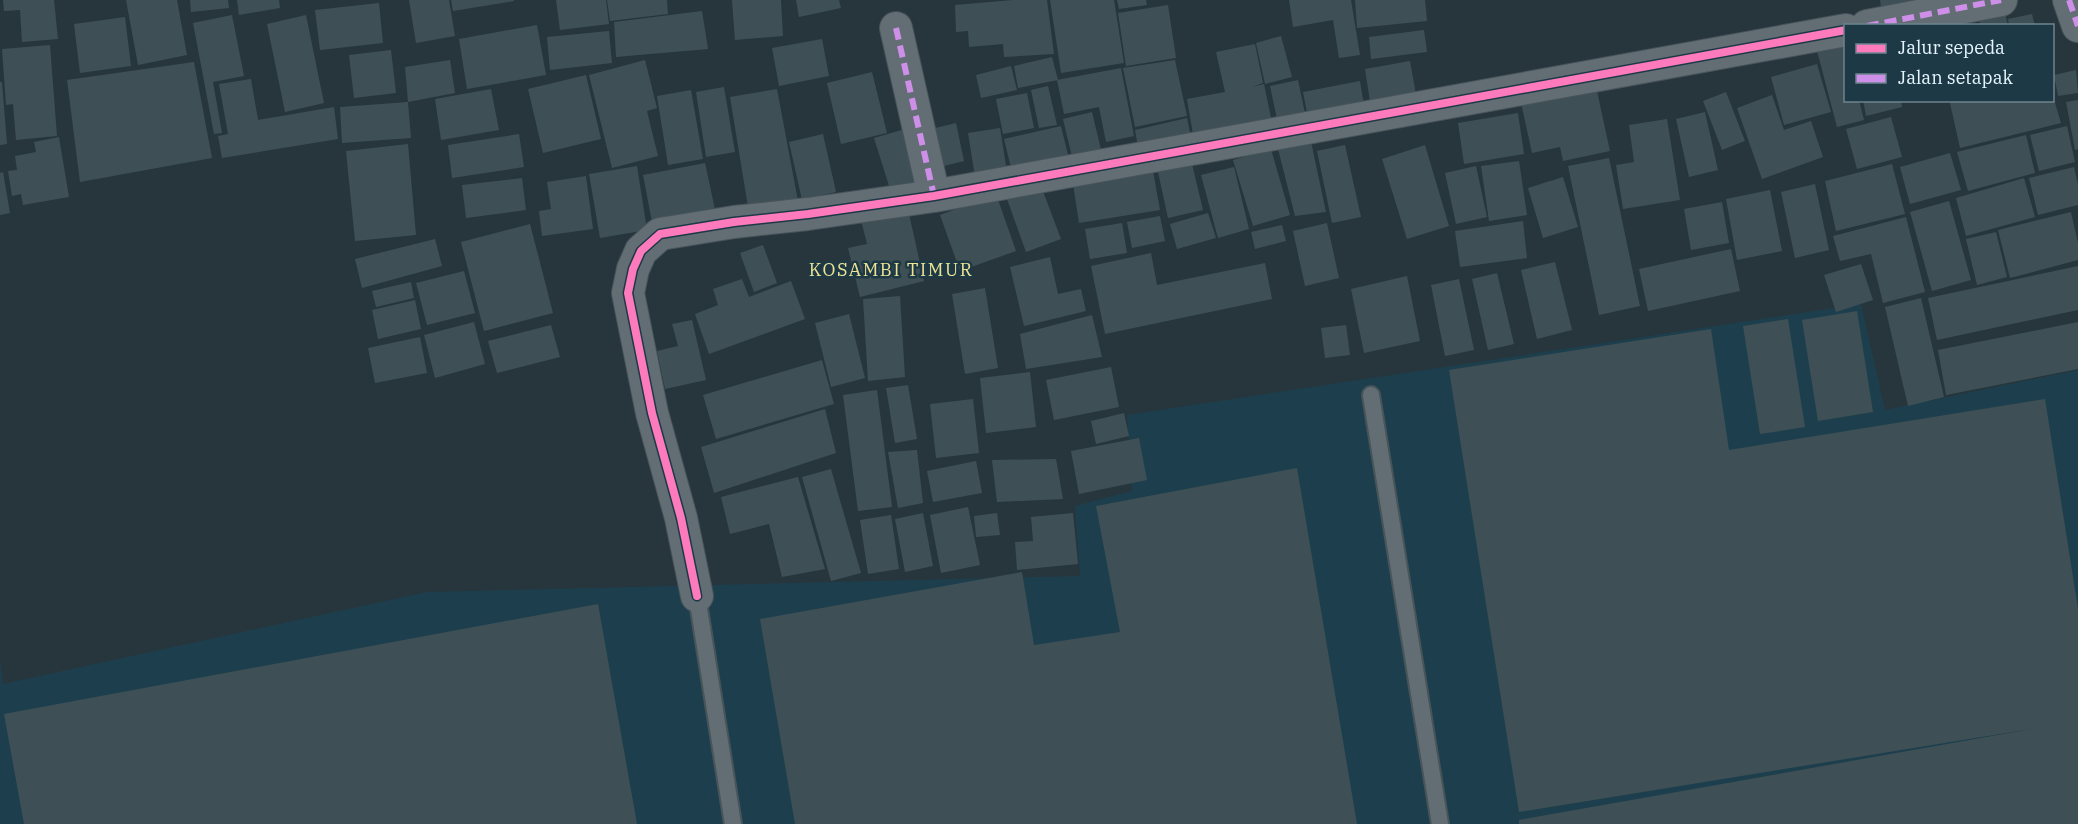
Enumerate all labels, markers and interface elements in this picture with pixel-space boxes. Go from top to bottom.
legend [1844,24,2054,102]
text: Jalur sepeda [1898,36,2005,59]
text: Jalan setapak [1898,66,2014,89]
district label: KOSAMBI TIMUR [809,258,973,281]

